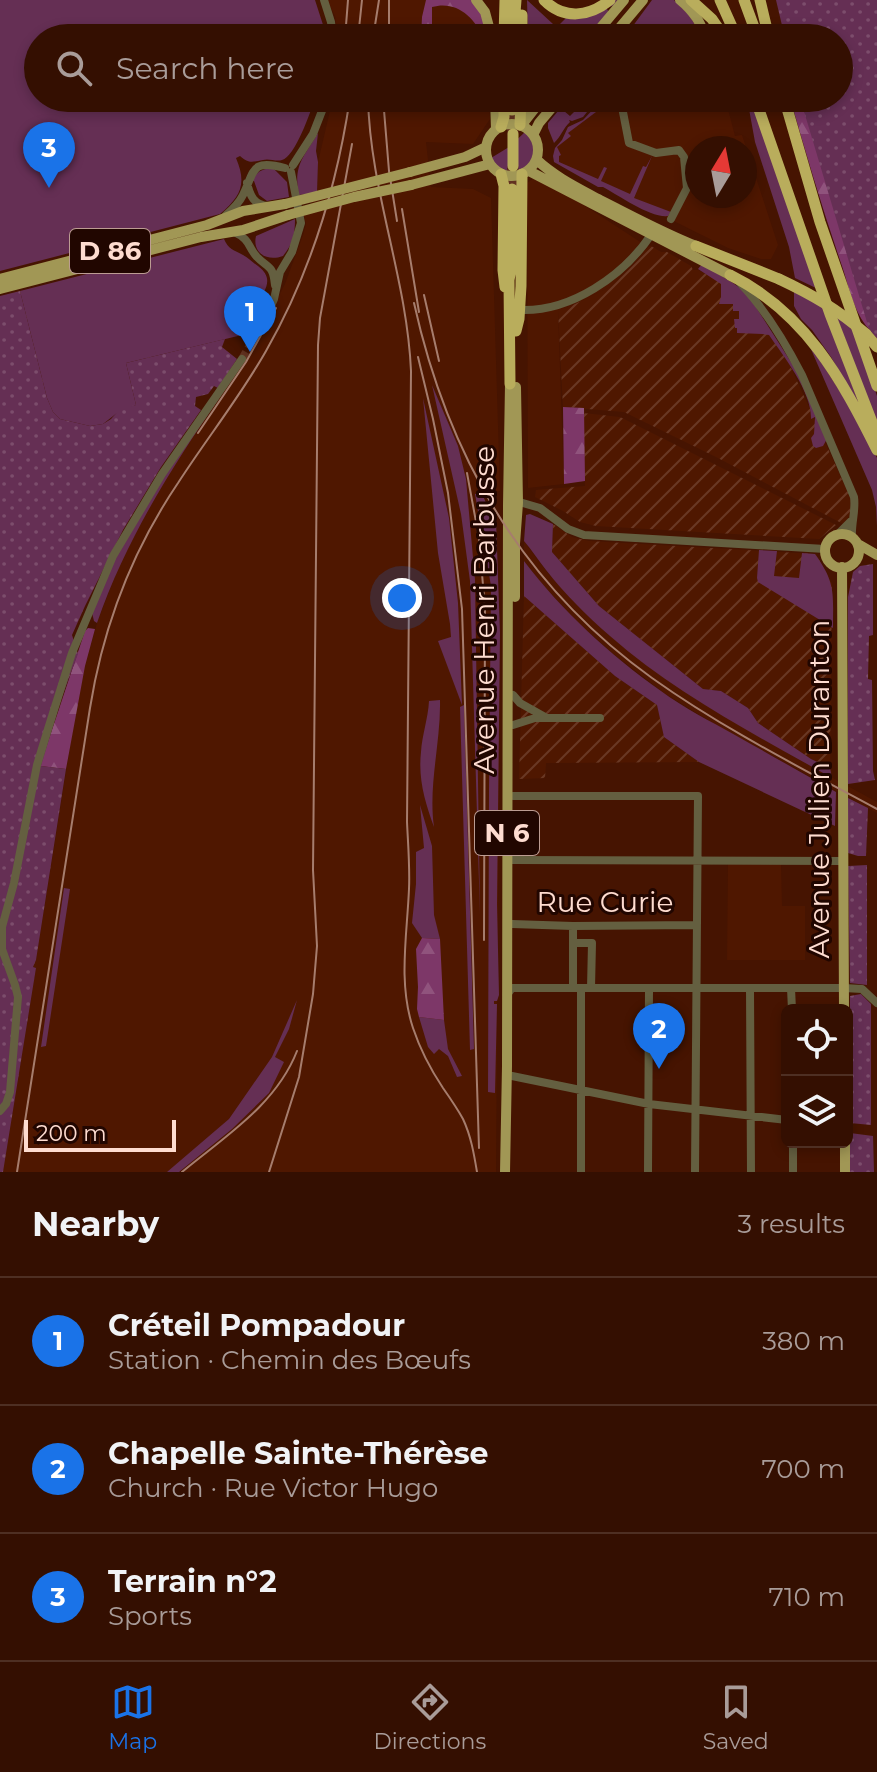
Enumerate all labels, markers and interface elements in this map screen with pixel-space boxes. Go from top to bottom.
search box [24,24,853,112]
icon: search [52,46,96,90]
text: Search here [116,50,294,87]
pin: 3 [23,122,75,188]
north arrow [685,136,757,208]
road number: D 86 [70,229,150,273]
pin: 1 [224,286,276,352]
street label: Avenue Henri Barbusse [467,446,501,774]
your location [382,578,422,618]
street label: Avenue Julien Duranton [802,620,836,958]
road number: N 6 [475,811,539,855]
street label: Rue Curie [537,885,673,919]
pin: 2 [633,1003,685,1069]
map controls [781,1004,853,1148]
button: locate [781,1004,853,1076]
button: layers [781,1076,853,1148]
scale bar [24,1116,176,1152]
text: 200 m [36,1120,107,1147]
text: Nearby [32,1203,159,1245]
text: 3 results [738,1208,845,1240]
text: Créteil Pompadour [108,1307,405,1344]
text: 1 [53,1325,63,1357]
text: 380 m [762,1325,845,1357]
text: Station · Chemin des Bœufs [108,1344,471,1376]
text: Chapelle Sainte-Thérèse [108,1435,489,1472]
text: 2 [50,1453,66,1485]
text: 700 m [761,1453,845,1485]
text: Church · Rue Victor Hugo [108,1472,438,1504]
text: Terrain n°2 [108,1563,277,1600]
text: 3 [50,1581,66,1613]
text: 710 m [768,1581,845,1613]
text: Sports [108,1600,192,1632]
tab: Map [108,1680,157,1755]
tab: Directions [374,1680,486,1755]
tab: Saved [703,1680,769,1755]

